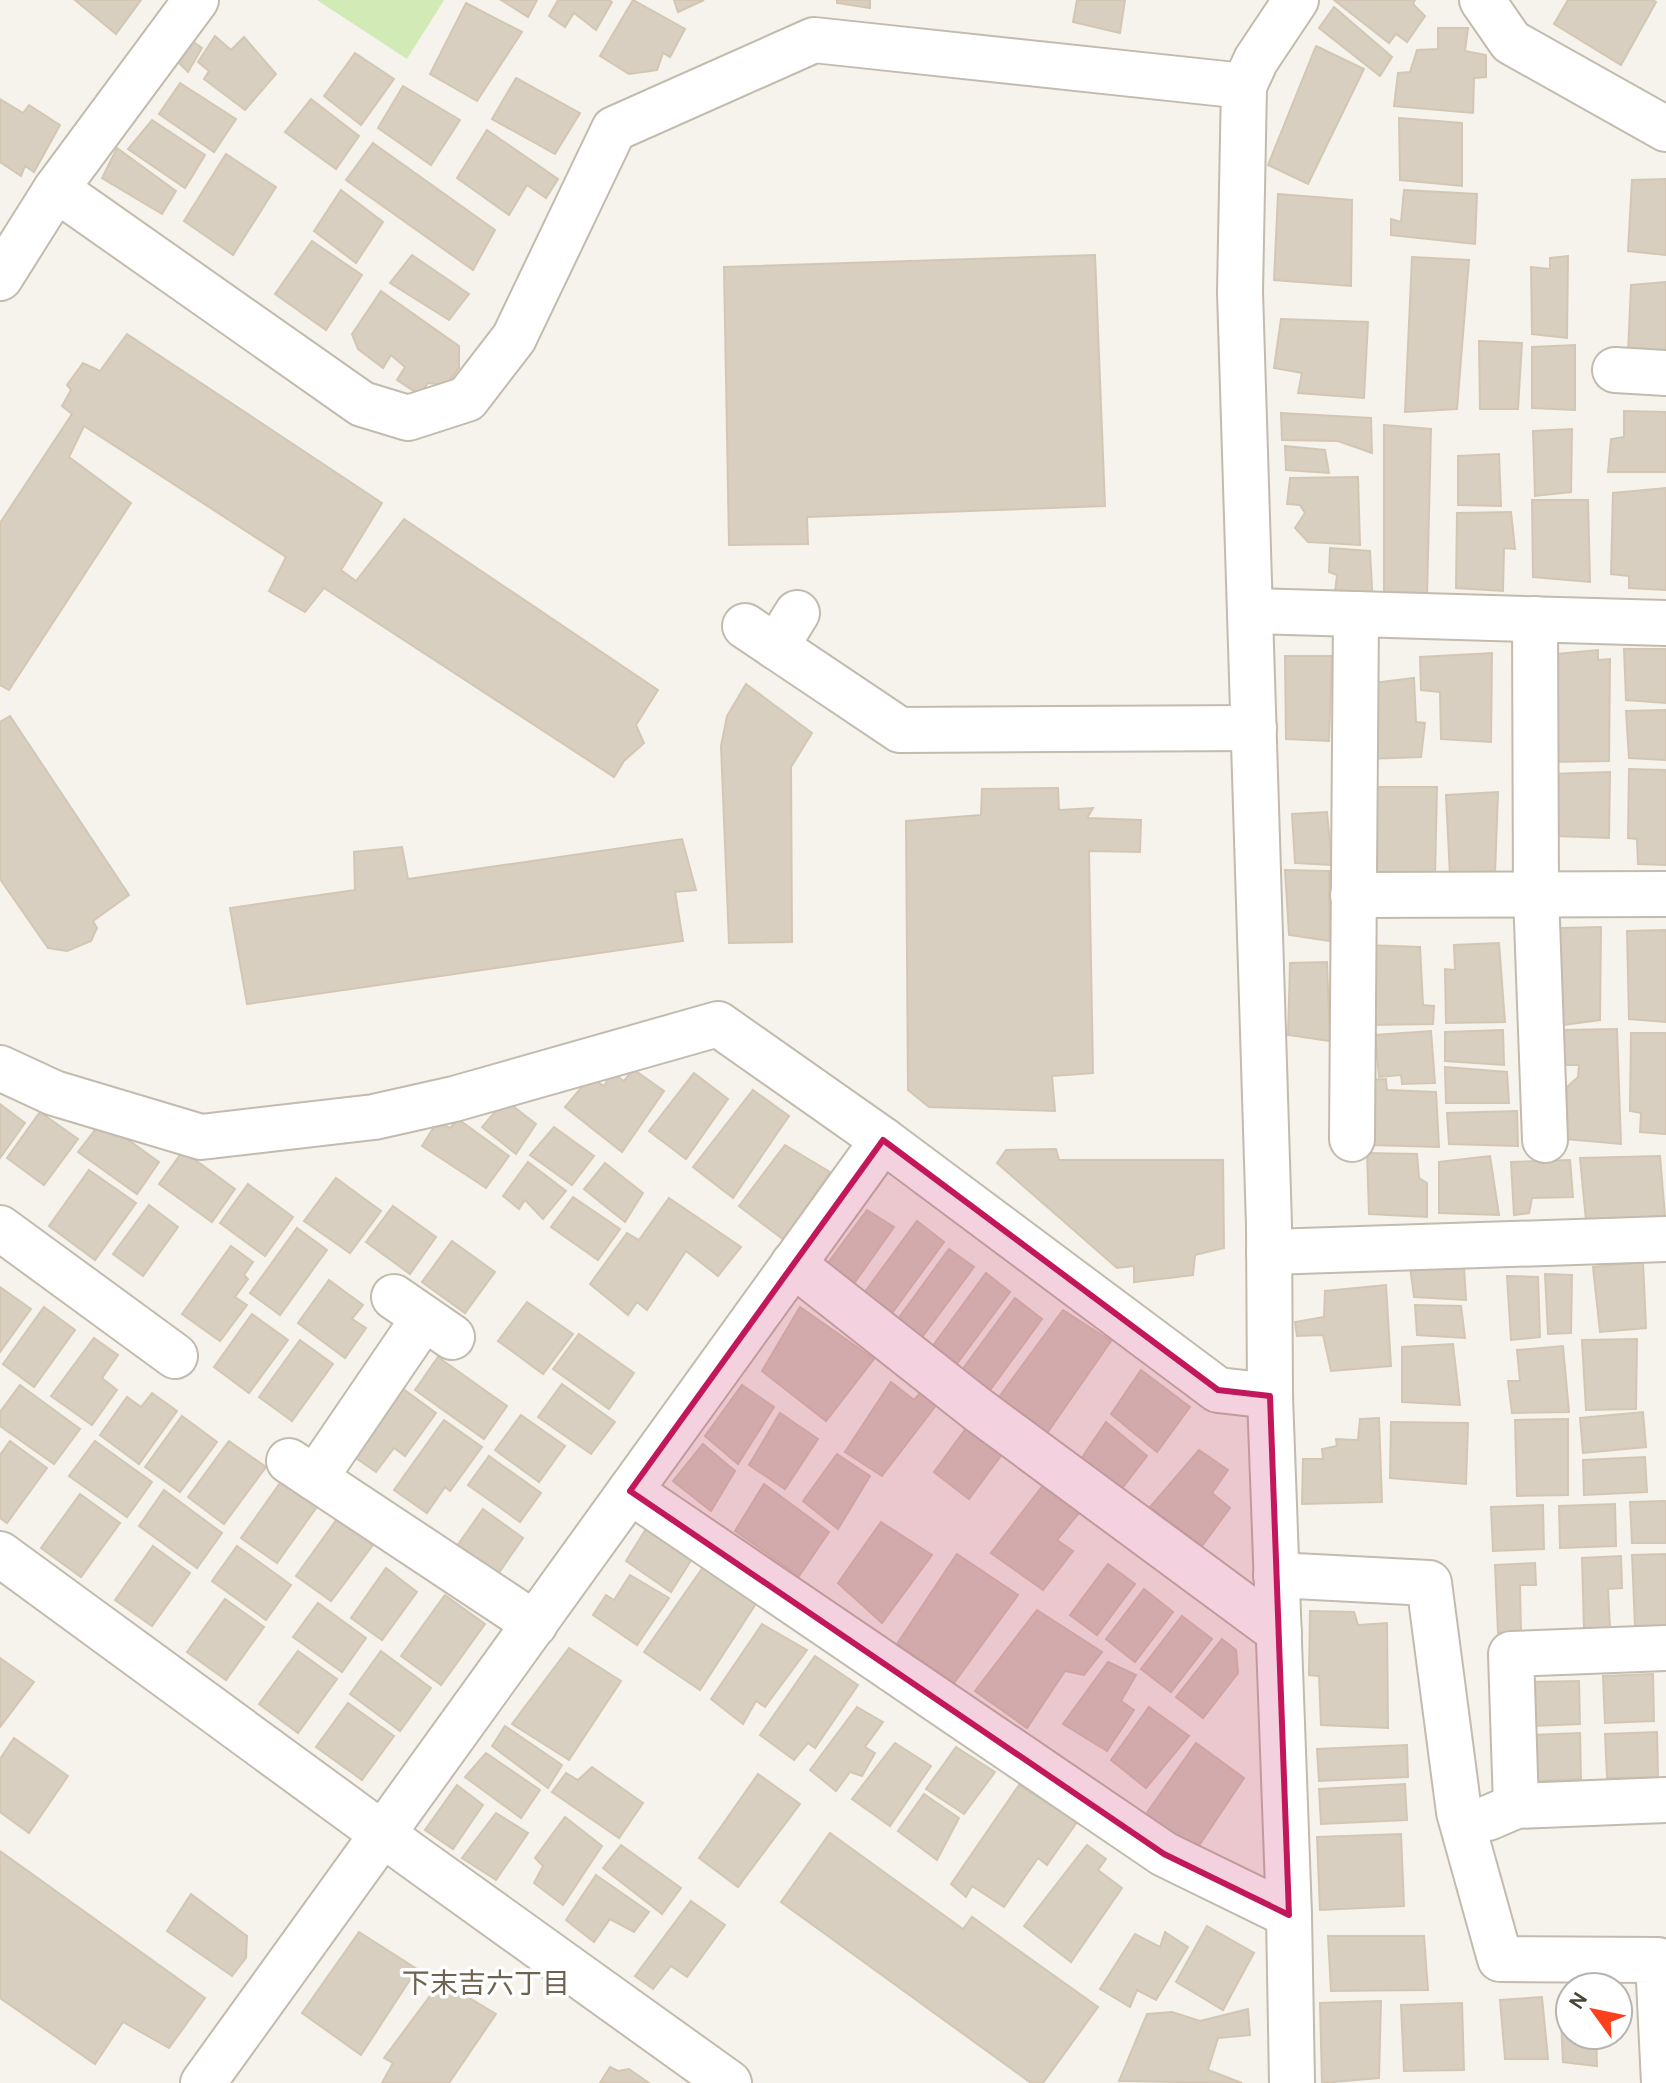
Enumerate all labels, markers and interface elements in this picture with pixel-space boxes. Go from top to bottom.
district label: 下末吉六丁目 [402,1967,570,2000]
north arrow [1554,1971,1634,2051]
text: N [1563,1987,1593,2014]

